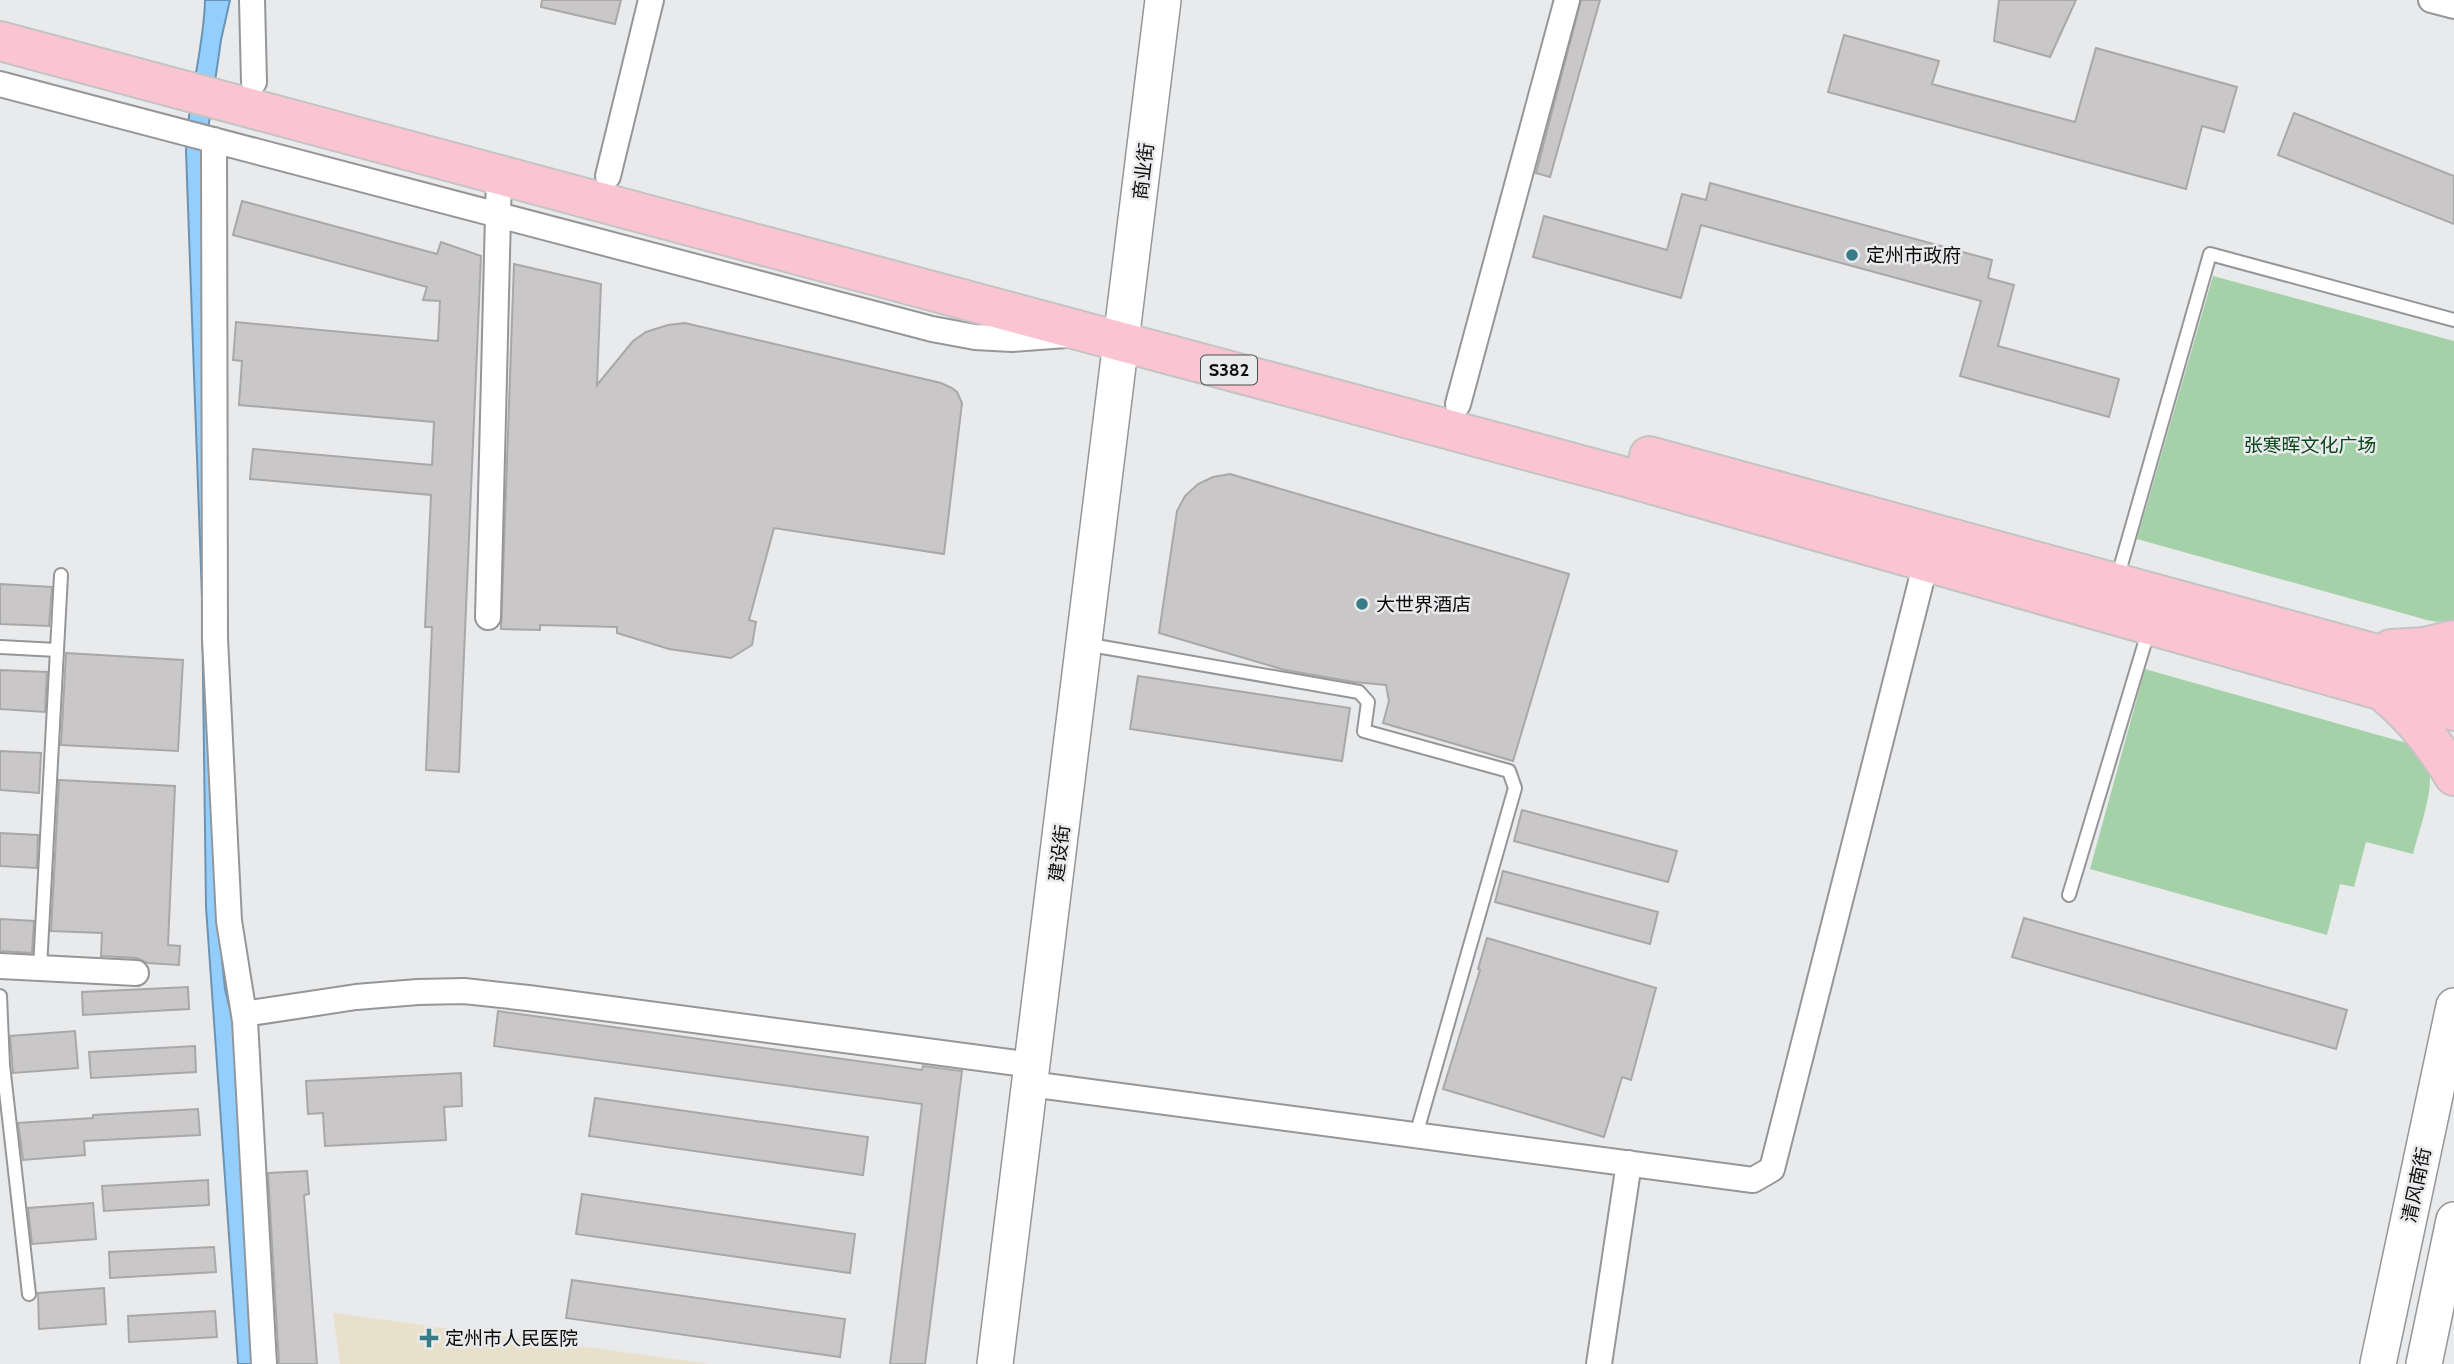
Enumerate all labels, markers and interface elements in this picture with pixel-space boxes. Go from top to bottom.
street label: 商业街 [1129,141,1158,201]
place label: 定州市政府 [1866,244,1961,267]
marker: 定州市政府 [1844,247,1860,263]
road number: S382 [1201,356,1257,384]
park label: 张寒晖文化广场 [2243,434,2377,457]
place label: 大世界酒店 [1376,593,1471,616]
marker: 大世界酒店 [1354,596,1370,612]
street label: 建设街 [1045,823,1074,883]
street label: 清风南街 [2397,1146,2436,1225]
place label: 定州市人民医院 [445,1327,578,1350]
marker: 定州市人民医院 [419,1328,439,1348]

